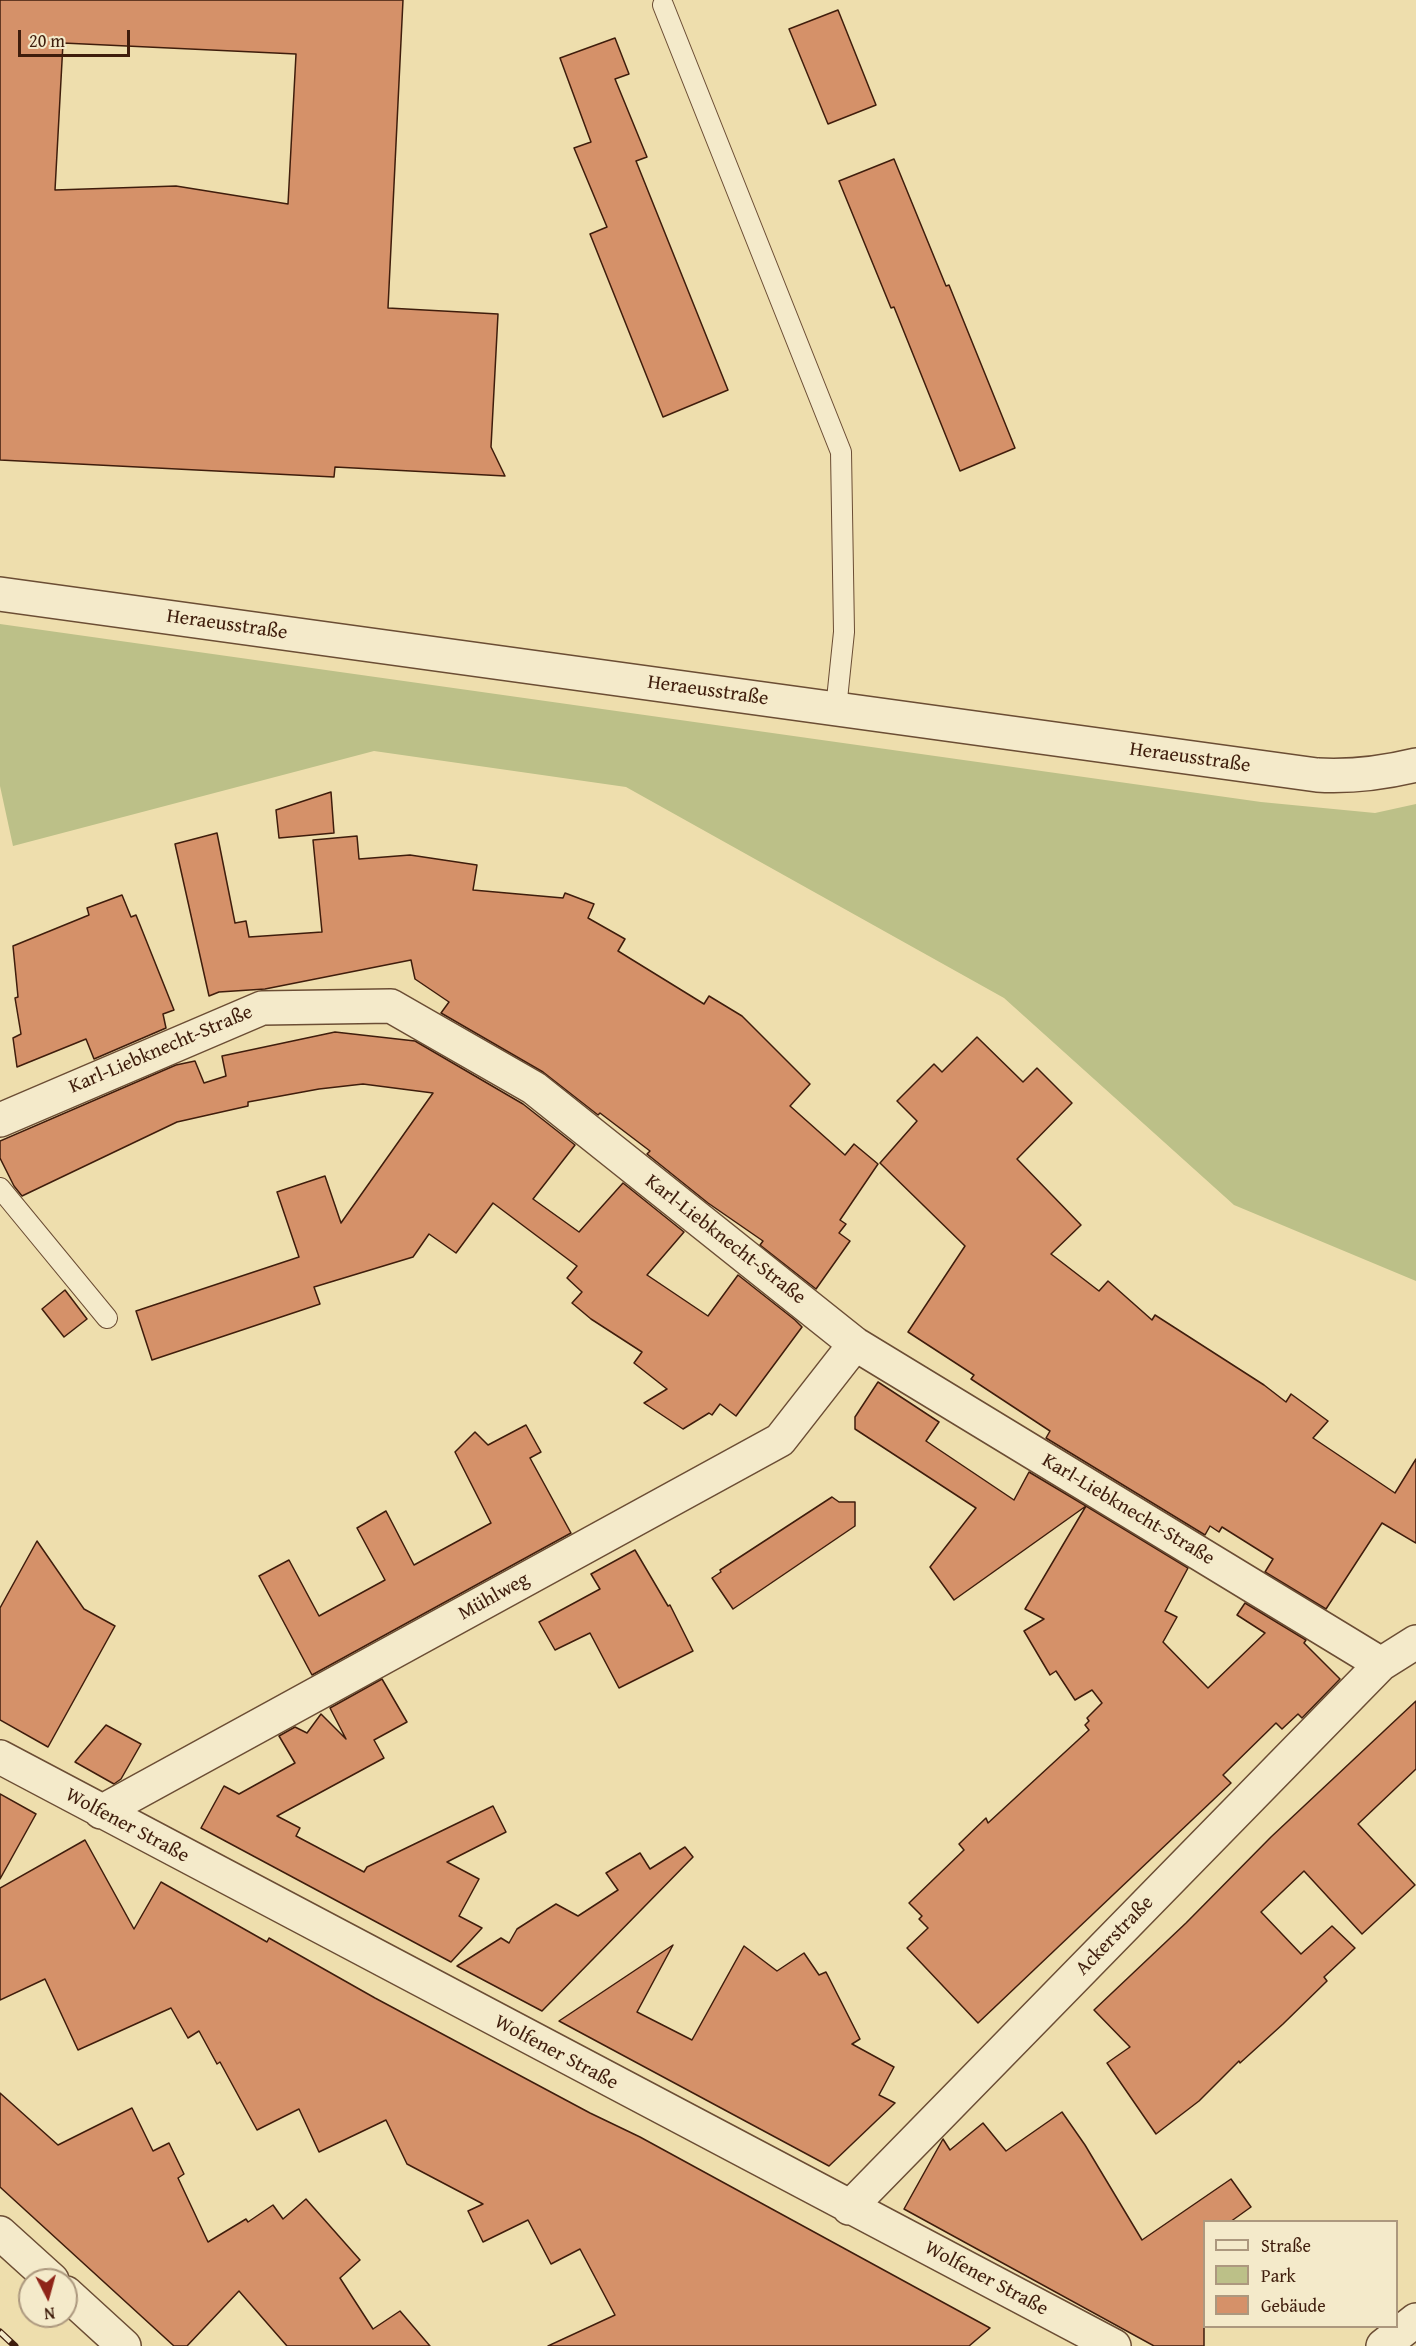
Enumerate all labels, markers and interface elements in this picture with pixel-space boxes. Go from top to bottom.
scale bar [21,18,134,56]
text: 20 m [29,27,65,54]
street label: Heraeusstraße [165,605,289,645]
street label: Heraeusstraße [646,671,770,711]
street label: Heraeusstraße [1128,738,1252,778]
street label: Karl-Liebknecht-Straße [66,1000,256,1100]
street label: Karl-Liebknecht-Straße [640,1170,810,1310]
street label: Karl-Liebknecht-Straße [1037,1449,1219,1571]
street label: Mühlweg [454,1568,534,1626]
street label: Wolfener Straße [61,1783,193,1869]
street label: Ackerstraße [1071,1891,1159,1981]
street label: Wolfener Straße [490,2010,622,2096]
legend [1203,2220,1398,2328]
text: Straße [1261,2232,1311,2259]
street label: Wolfener Straße [920,2236,1052,2322]
text: Park [1261,2262,1296,2289]
north arrow [18,2268,78,2328]
text: Gebäude [1261,2292,1326,2319]
text: N [43,2301,56,2326]

